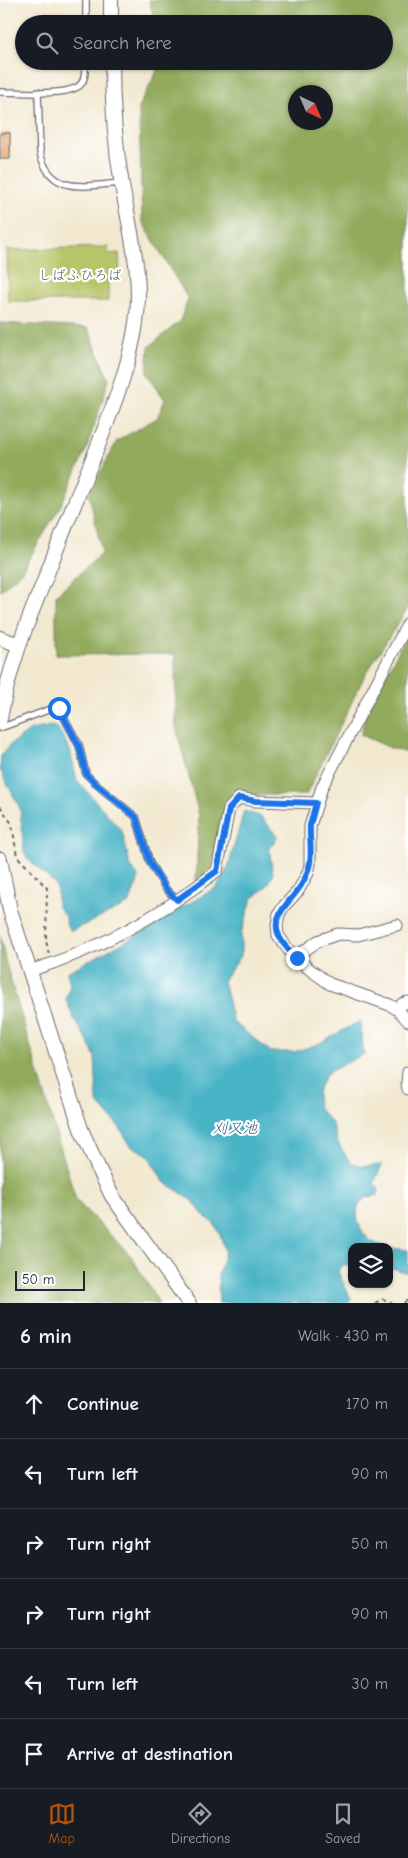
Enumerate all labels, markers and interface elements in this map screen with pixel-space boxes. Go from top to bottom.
search box [15,15,393,70]
icon: search [33,29,61,57]
text: Search here [73,32,172,54]
north arrow [288,85,333,130]
park label: しばふひろば [38,267,122,284]
route start [48,697,71,720]
route end [286,947,309,970]
water label: 刈又池 [212,1119,258,1137]
map controls [348,1243,393,1288]
button: layers [348,1243,393,1288]
scale bar [15,1268,85,1291]
text: 50 m [22,1271,54,1288]
text: 6 min [20,1324,72,1348]
text: Walk · 430 m [298,1327,388,1345]
icon: ahead [20,1390,48,1418]
text: Continue [67,1393,139,1415]
text: 170 m [346,1395,388,1413]
icon: left [20,1460,48,1488]
text: Turn left [67,1463,138,1485]
text: 90 m [351,1465,388,1483]
icon: right [20,1530,48,1558]
text: Turn right [67,1533,151,1555]
text: 50 m [351,1535,388,1553]
icon: right [20,1600,48,1628]
text: Turn right [67,1603,151,1625]
text: 90 m [351,1605,388,1623]
icon: left [20,1670,48,1698]
text: Turn left [67,1673,138,1695]
text: 30 m [352,1675,388,1693]
icon: arrive [20,1740,48,1768]
text: Arrive at destination [67,1743,233,1765]
tab: Map [48,1800,76,1847]
tab: Directions [171,1800,230,1847]
tab: Saved [325,1800,360,1847]

